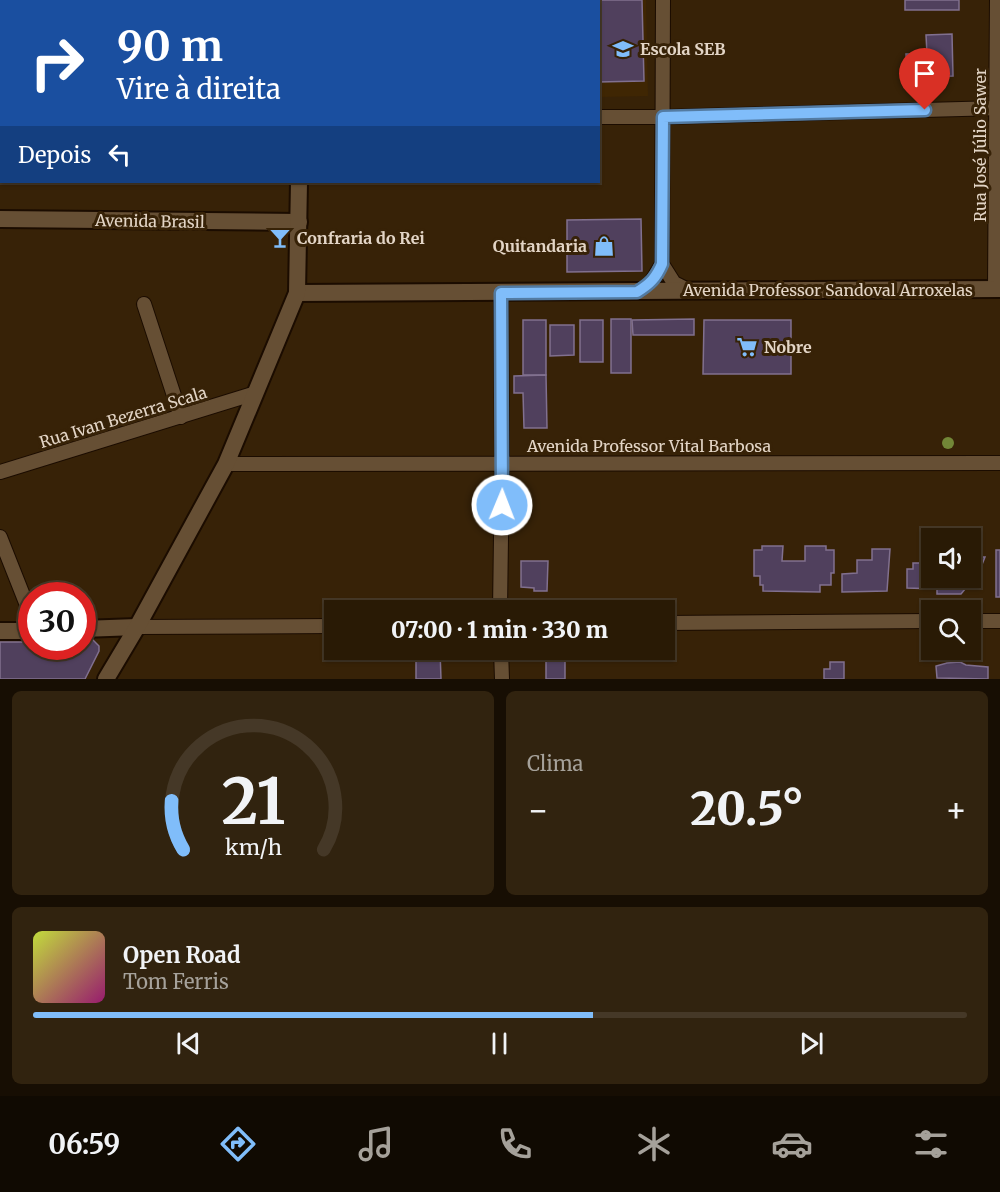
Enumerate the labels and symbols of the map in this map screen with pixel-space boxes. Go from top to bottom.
school or university icon: Escola SEB [611,37,635,61]
place label: Escola SEB [640,39,725,59]
pin [899,48,950,110]
street label: Rua José Júlio Sawer [970,68,990,222]
street label: Avenida Brasil [94,210,205,232]
bar icon: Confraria do Rei [268,226,292,250]
place label: Confraria do Rei [297,228,425,248]
shop icon: Quitandaria [592,234,616,258]
place label: Quitandaria [493,236,587,256]
street label: Avenida Professor Sandoval Arroxelas [682,280,973,300]
supermarket icon: Nobre [735,335,759,359]
place label: Nobre [764,337,812,357]
street label: Rua Ivan Bezerra Scala [37,382,209,452]
street label: Avenida Professor Vital Barbosa [526,436,771,456]
position arrow [470,473,534,537]
speed limit sign: 30 [18,582,96,660]

